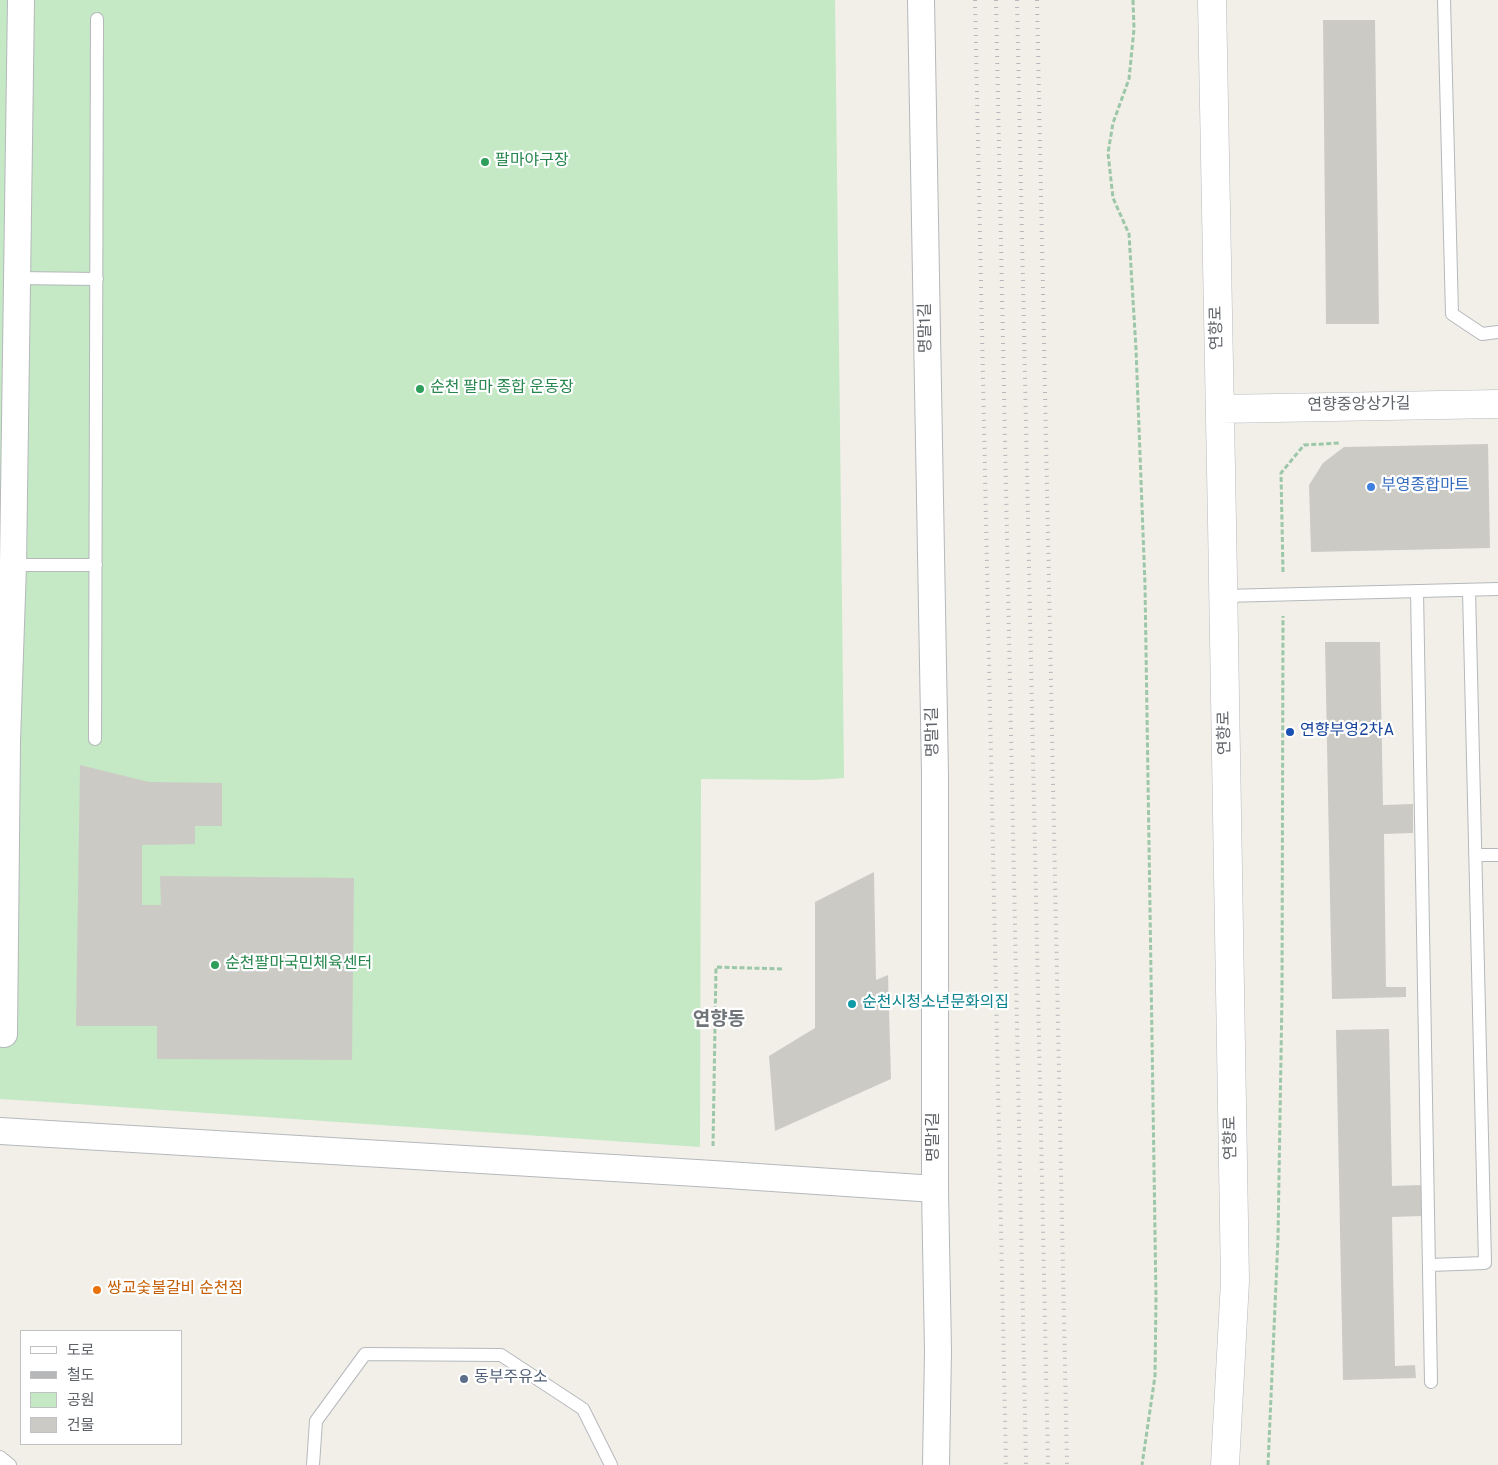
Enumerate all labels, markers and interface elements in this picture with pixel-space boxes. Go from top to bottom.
place label: 팔마야구장 [495,152,569,172]
marker: 팔마야구장 [479,156,491,168]
street label: 명말1길 [917,303,937,353]
street label: 연향로 [1208,306,1228,350]
place label: 순천 팔마 종합 운동장 [430,379,574,399]
marker: 순천 팔마 종합 운동장 [414,383,426,395]
street label: 연향중앙상가길 [1307,396,1411,416]
place label: 부영종합마트 [1381,477,1469,497]
marker: 부영종합마트 [1365,481,1377,493]
street label: 명말1길 [924,707,944,757]
street label: 연향로 [1216,711,1236,755]
place label: 연향부영2차A [1300,722,1394,742]
marker: 연향부영2차A [1284,726,1296,738]
place label: 순천팔마국민체육센터 [225,955,372,975]
marker: 순천팔마국민체육센터 [209,959,221,971]
place label: 순천시청소년문화의집 [862,994,1009,1014]
marker: 순천시청소년문화의집 [846,998,858,1010]
district label: 연향동 [693,1010,745,1032]
street label: 명말1길 [925,1112,945,1162]
street label: 연향로 [1222,1116,1242,1160]
place label: 쌍교숯불갈비 순천점 [107,1280,243,1300]
marker: 쌍교숯불갈비 순천점 [91,1284,103,1296]
legend [20,1330,182,1445]
text: 도로 [67,1342,95,1361]
text: 철도 [67,1367,95,1386]
place label: 동부주유소 [474,1369,548,1389]
marker: 동부주유소 [458,1373,470,1385]
text: 공원 [67,1392,95,1411]
text: 건물 [67,1417,95,1436]

